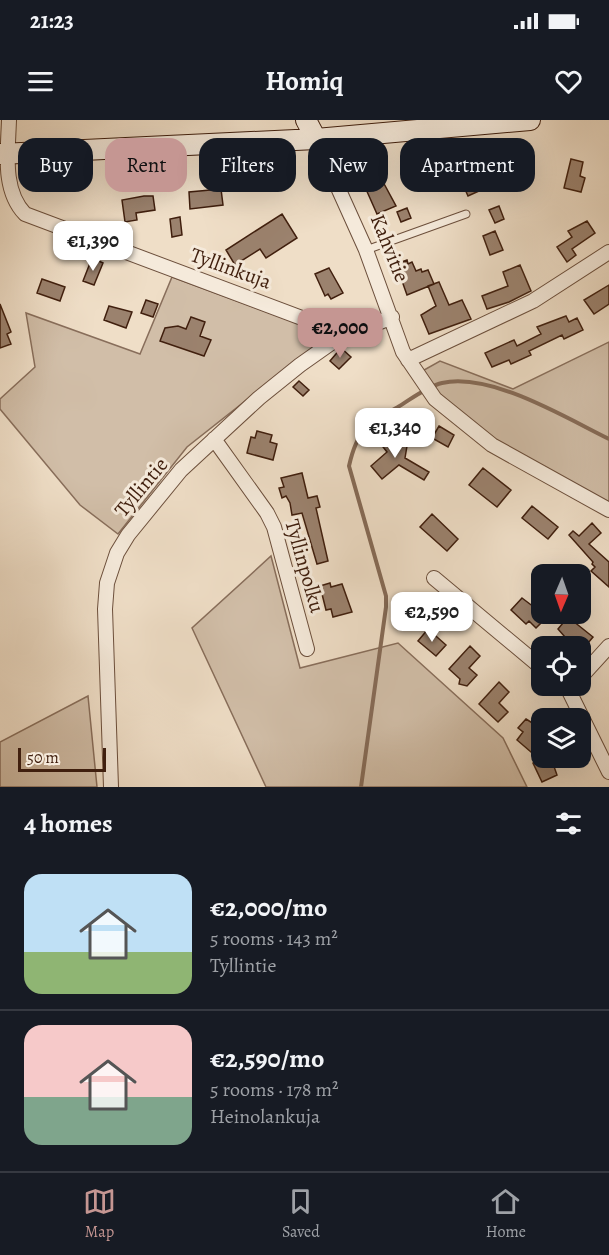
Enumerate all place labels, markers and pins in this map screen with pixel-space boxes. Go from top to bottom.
pin: €1,390 [44,221,142,272]
pin: €2,000 [291,308,389,359]
pin: €1,340 [346,408,444,459]
pin: €2,590 [383,592,481,643]

